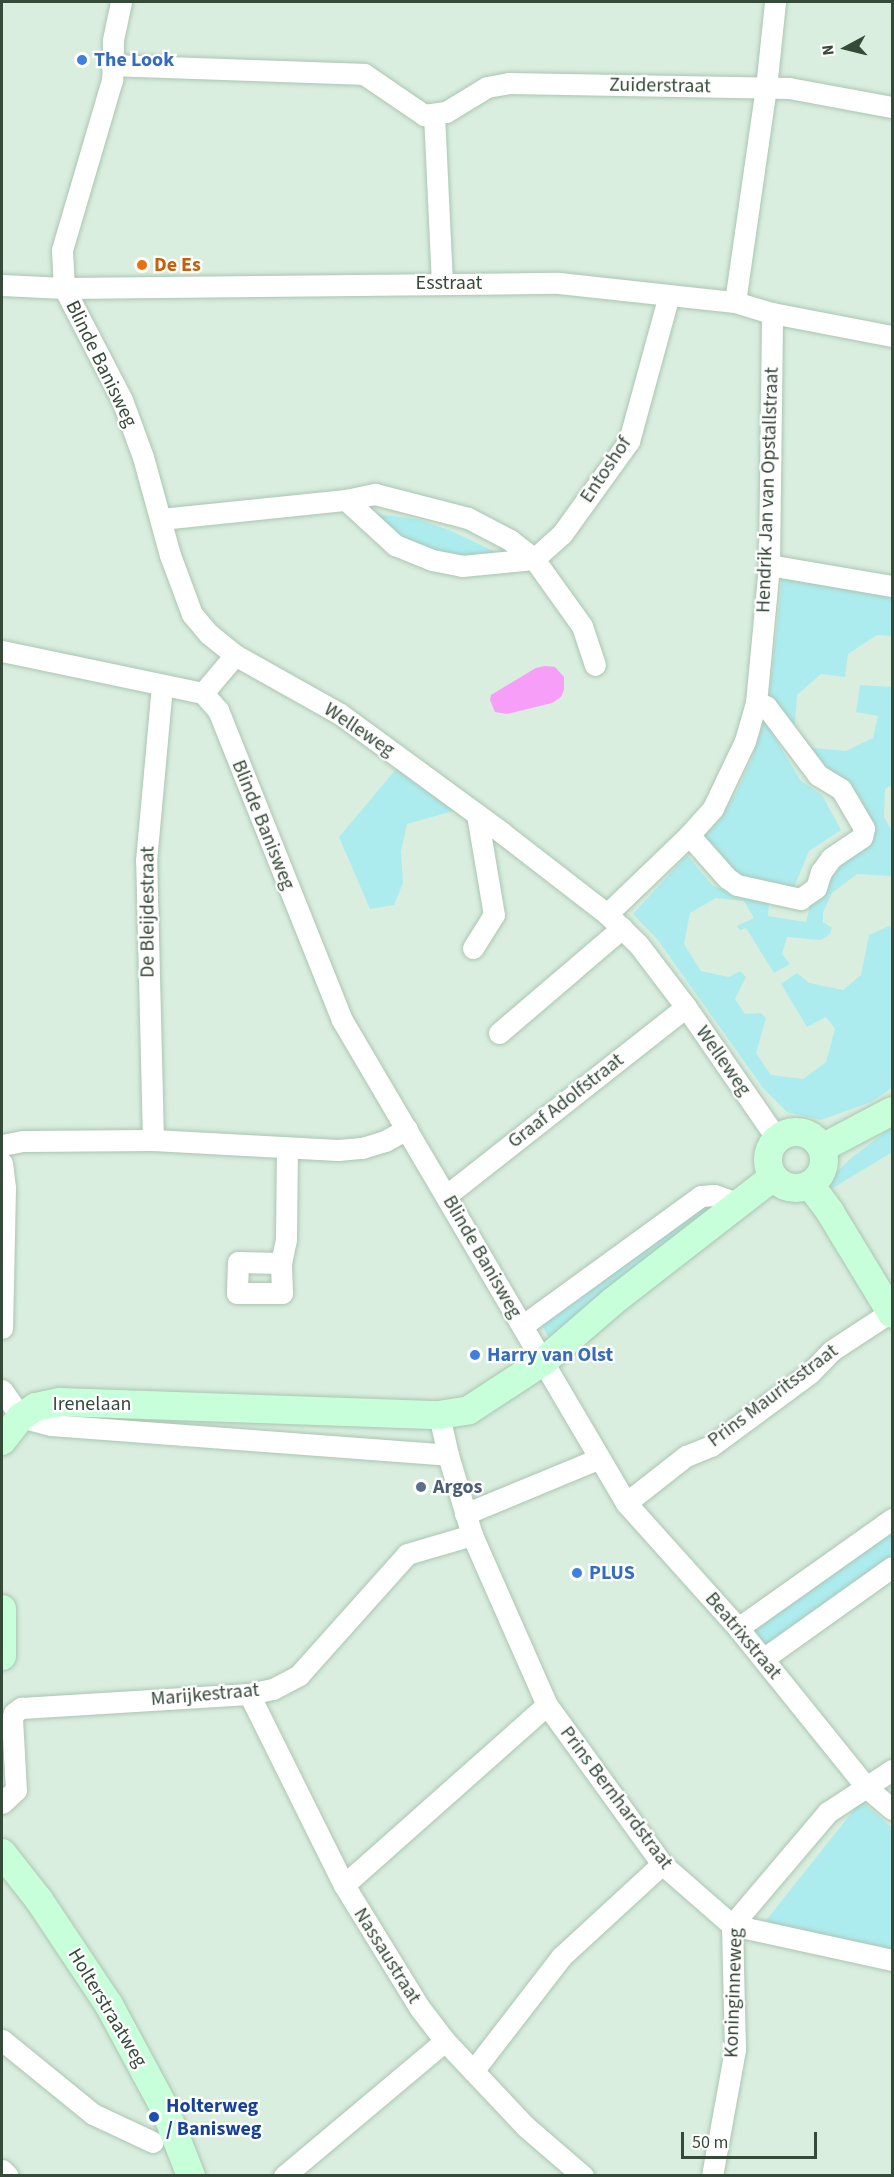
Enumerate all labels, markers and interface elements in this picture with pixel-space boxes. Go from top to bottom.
north arrow [816,18,876,78]
text: N [817,44,840,57]
place label: The Look [94,48,174,72]
marker: The Look [75,53,89,67]
street label: Zuiderstraat [609,73,711,99]
place label: De Es [154,253,201,277]
marker: De Es [135,258,149,272]
street label: Esstraat [416,271,482,295]
street label: Blinde Banisweg [60,297,142,431]
street label: Hendrik Jan van Opstallstraat [752,367,784,613]
street label: Entoshof [575,432,637,508]
street label: Welleweg [319,698,399,762]
street label: Blinde Banisweg [226,757,300,893]
street label: De Bleijdestraat [136,846,160,978]
street label: Welleweg [690,1021,756,1101]
street label: Graaf Adolfstraat [503,1048,629,1154]
street label: Blinde Banisweg [437,1191,527,1323]
street label: Prins Mauritsstraat [703,1339,843,1453]
place label: Harry van Olst [487,1343,613,1367]
marker: Harry van Olst [468,1348,482,1362]
street label: Irenelaan [53,1392,131,1416]
place label: Argos [433,1475,482,1499]
marker: Argos [414,1480,428,1494]
place label: PLUS [589,1561,635,1585]
marker: PLUS [570,1566,584,1580]
street label: Beatrixstraat [700,1587,786,1685]
street label: Marijkestraat [150,1678,260,1712]
street label: Prins Bernhardstraat [554,1722,678,1874]
street label: Nassaustraat [348,1904,426,2008]
street label: Koninginneweg [720,1928,748,2058]
street label: Holterstraatweg [62,1944,152,2072]
place label: Holterweg / Banisweg [166,2094,261,2141]
marker: Holterweg / Banisweg [147,2110,161,2124]
scale bar [684,2120,820,2158]
text: 50 m [692,2130,728,2155]

